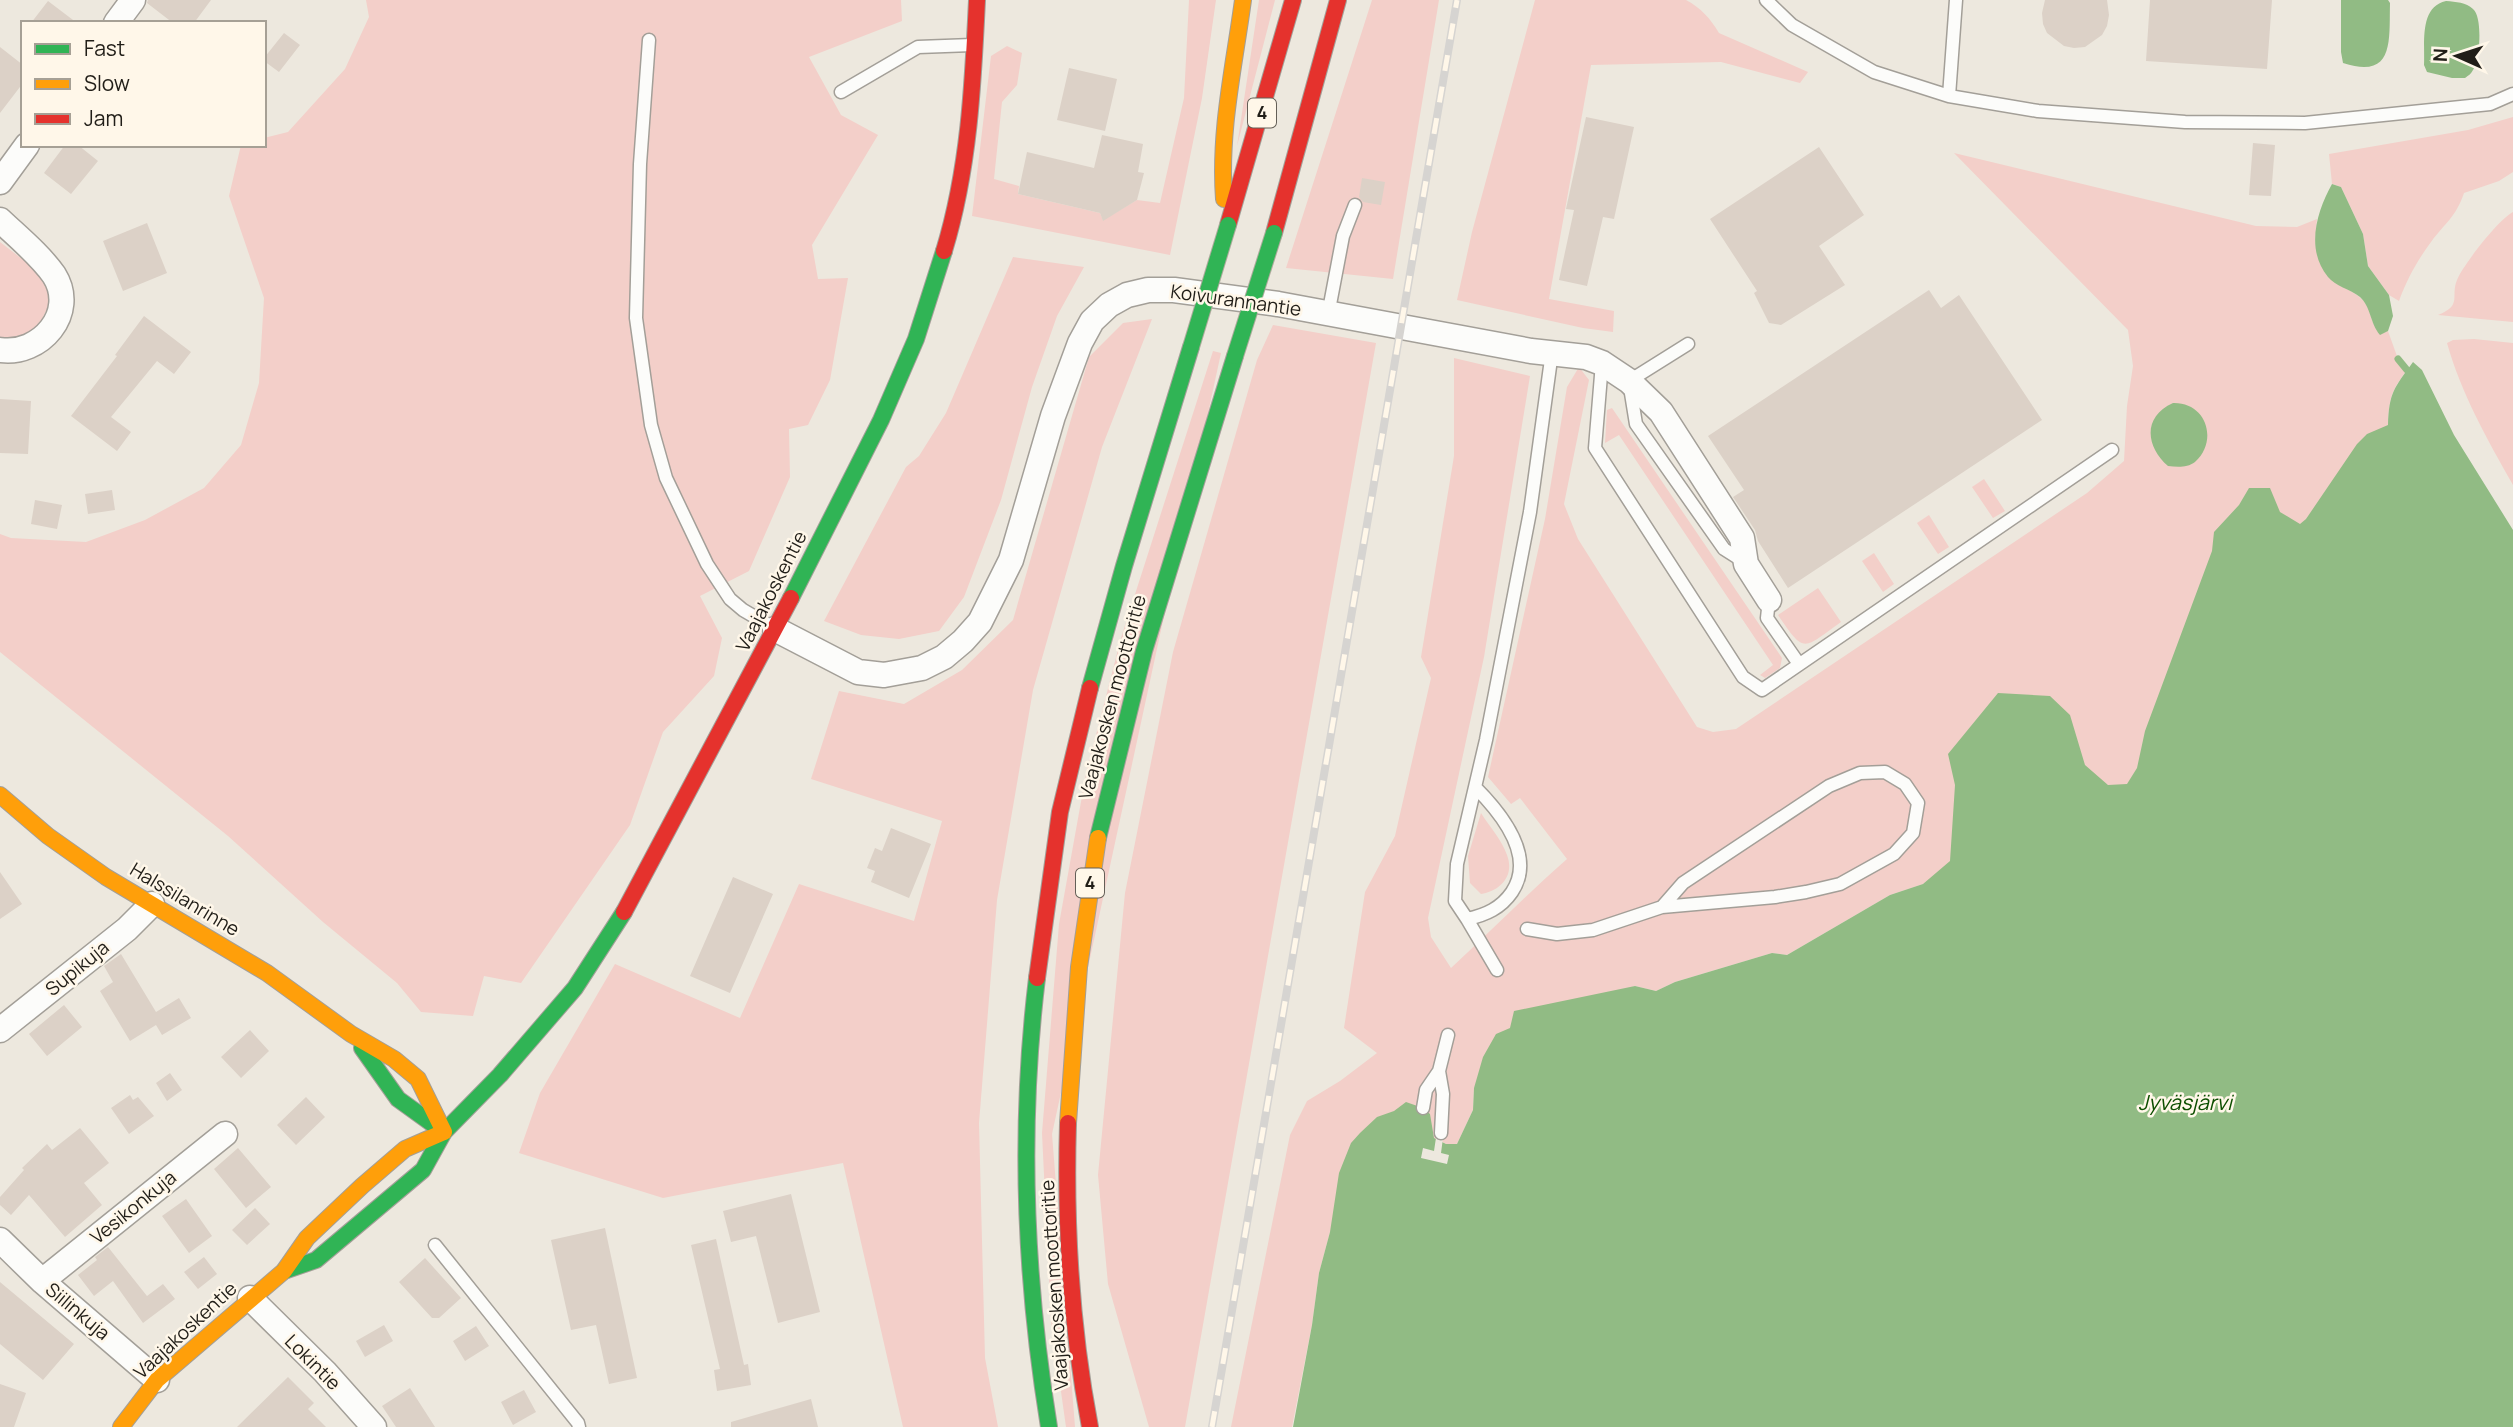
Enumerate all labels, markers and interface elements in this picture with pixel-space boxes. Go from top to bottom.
legend [21,21,266,147]
north arrow [2422,21,2492,91]
text: Fast [84,34,125,62]
text: N [2427,48,2453,63]
text: Slow [84,69,130,97]
road number: 4 [1248,98,1276,128]
text: Jam [84,104,123,132]
street label: Koivurannantie [1169,278,1303,322]
street label: Vaajakoskentie [729,526,813,656]
street label: Vaajakosken moottoritie [1072,592,1152,802]
street label: Halssilanrinne [125,856,245,942]
road number: 4 [1076,868,1104,898]
street label: Supikuja [40,934,114,1002]
water label: Jyväsjärvi [2138,1088,2235,1116]
street label: Vesikonkuja [85,1164,181,1250]
street label: Vaajakosken moottoritie [1034,1179,1074,1391]
street label: Siilinkuja [40,1276,116,1346]
street label: Vaajakoskentie [128,1276,242,1384]
street label: Lokintie [279,1328,347,1396]

